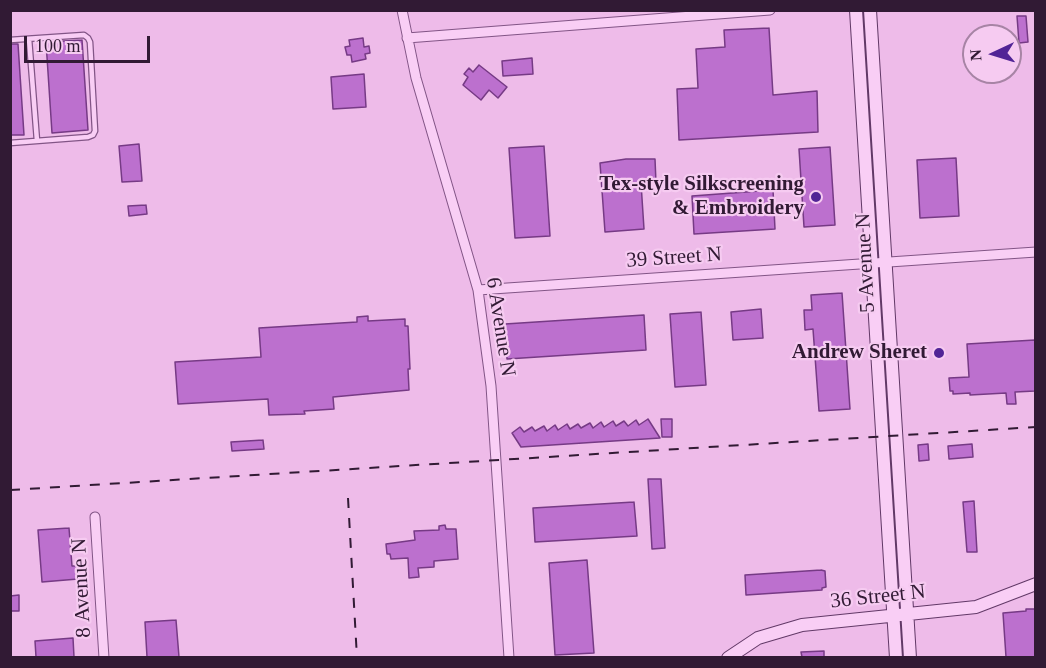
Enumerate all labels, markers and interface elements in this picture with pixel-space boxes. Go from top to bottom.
scale bar [27,24,153,62]
north arrow [962,24,1022,84]
text: 100 m [35,36,81,56]
text: N [967,49,984,62]
place label: Tex-style Silkscreening & Embroidery [599,172,804,222]
marker: Tex-style Silkscreening & Embroidery [809,190,823,204]
street label: 5 Avenue N [851,212,881,314]
street label: 39 Street N [625,242,723,274]
street label: 6 Avenue N [480,276,520,378]
place label: Andrew Sheret [792,340,927,366]
marker: Andrew Sheret [932,346,946,360]
street label: 8 Avenue N [67,537,97,639]
street label: 36 Street N [829,579,927,615]

